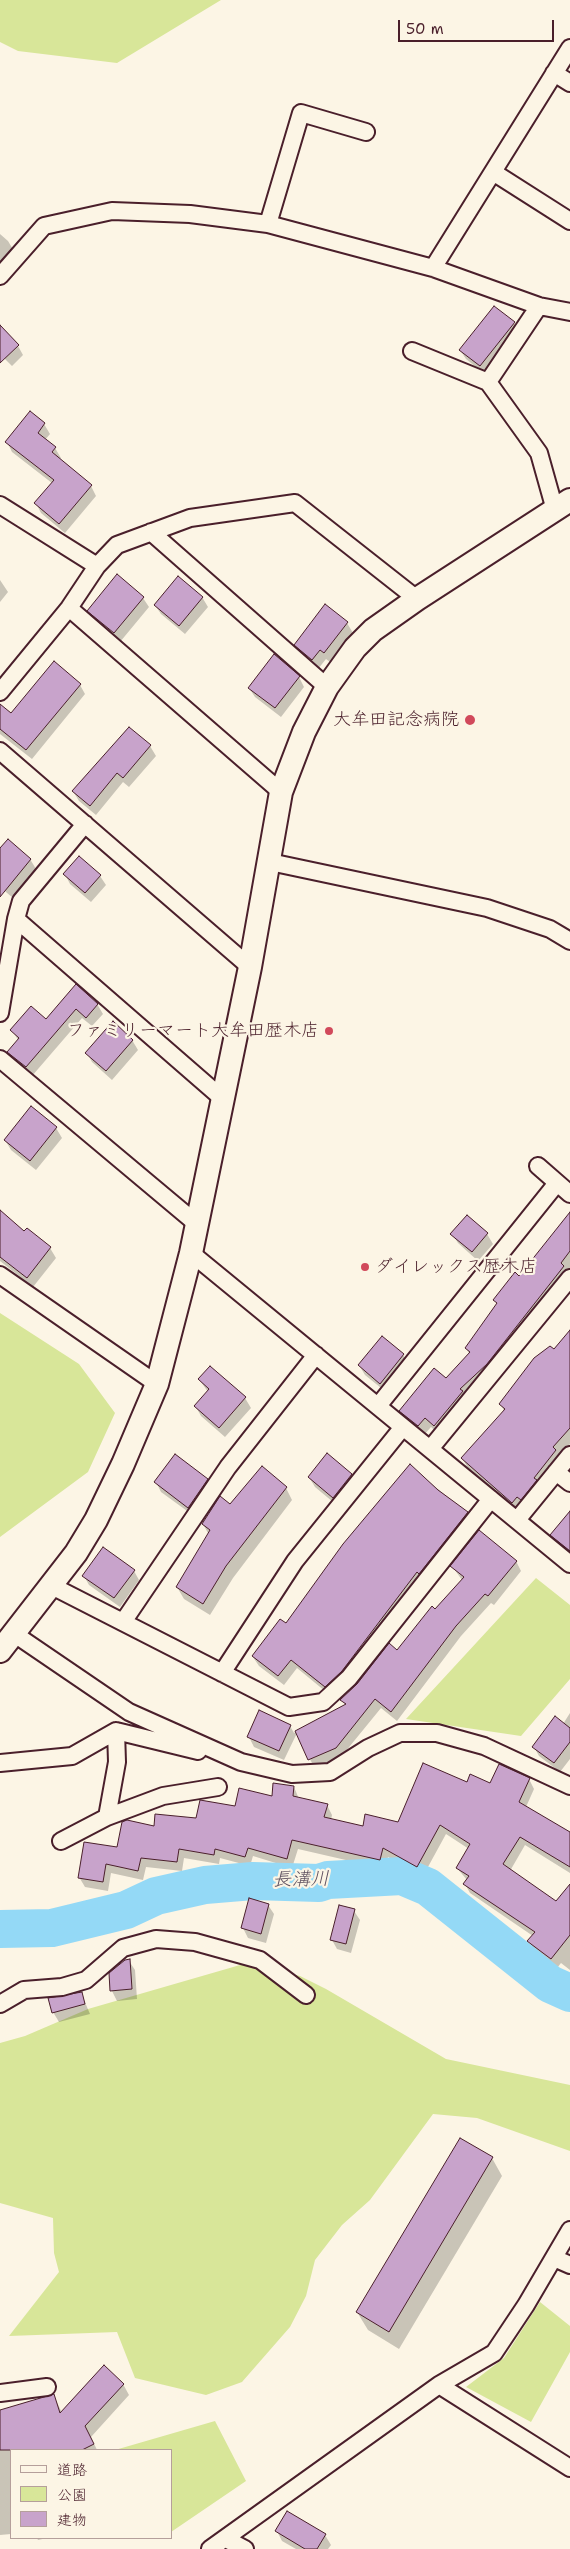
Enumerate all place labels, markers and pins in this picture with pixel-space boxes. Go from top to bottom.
place label: 大牟田記念病院 [333,709,459,731]
marker: 大牟田記念病院 [463,713,477,727]
place label: ファミリーマート大牟田歴木店 [67,1020,319,1042]
marker: ファミリーマート大牟田歴木店 [323,1025,335,1037]
place label: ダイレックス歴木店 [375,1256,537,1278]
marker: ダイレックス歴木店 [359,1261,371,1273]

